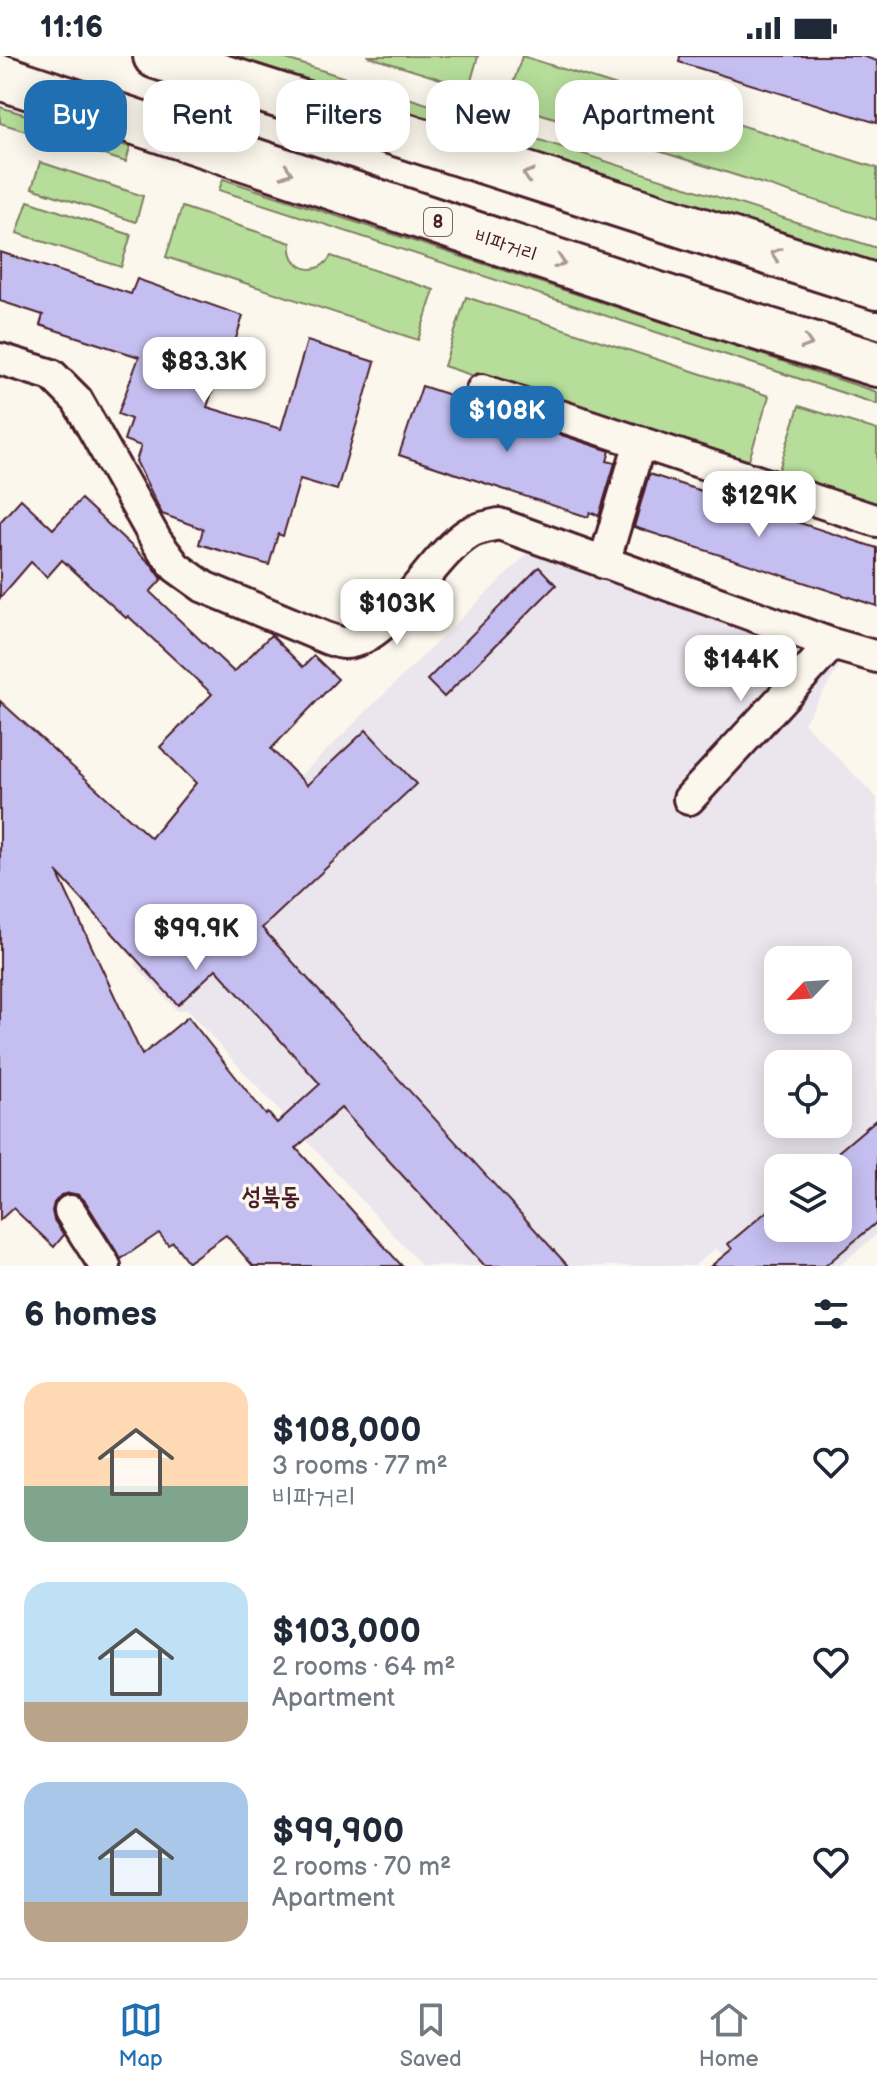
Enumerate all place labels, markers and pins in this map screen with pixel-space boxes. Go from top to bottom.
pin: $83.3K [139,337,269,405]
pin: $108K [451,386,563,454]
pin: $129K [703,471,815,539]
pin: $103K [341,579,453,647]
pin: $144K [685,635,797,703]
pin: $99.9K [131,904,261,972]

